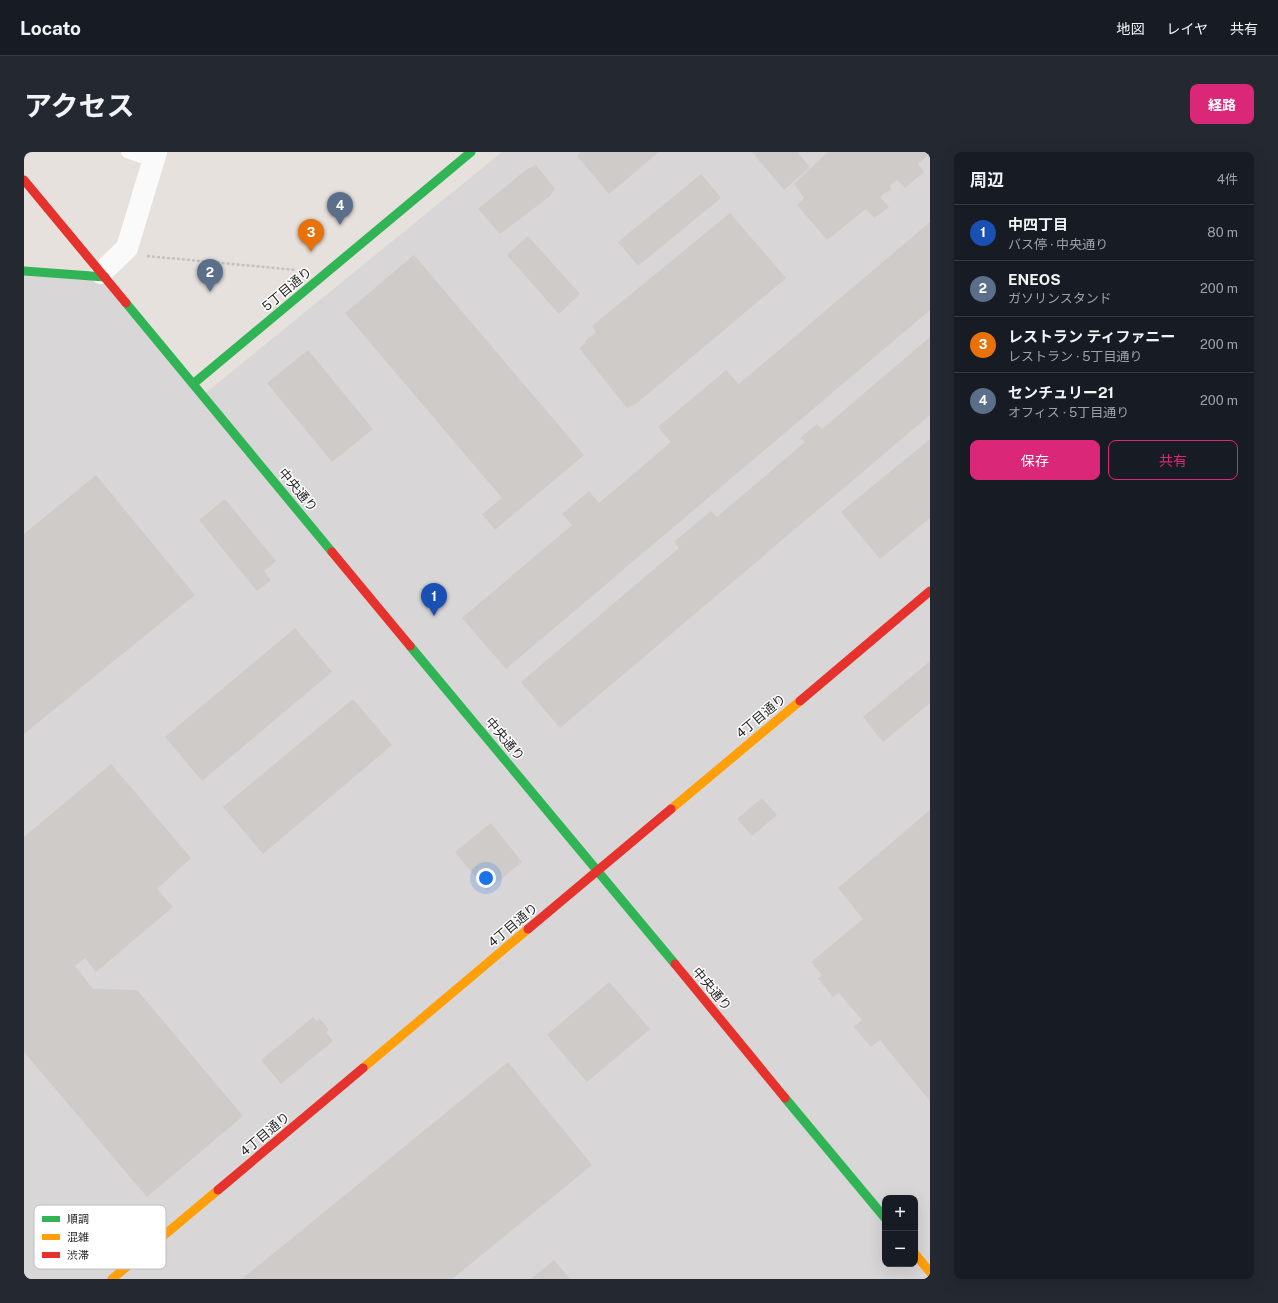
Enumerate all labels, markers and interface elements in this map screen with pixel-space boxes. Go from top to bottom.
text: Locato [20,17,81,39]
text: 地図 [1116,21,1144,37]
text: レイヤ [1166,21,1208,37]
text: 共有 [1230,21,1258,37]
button: 経路 [1190,84,1254,124]
text: アクセス [24,89,135,122]
text: 周辺 [970,170,1004,190]
text: 4件 [1217,172,1238,187]
pin: 4 [327,192,353,225]
text: 中四丁目 [1008,216,1068,233]
pin: 3 [298,219,324,252]
text: 1 [980,225,986,240]
text: 80 m [1207,225,1238,240]
text: バス停 · 中央通り [1008,237,1108,252]
pin: 2 [197,259,223,292]
street label: 5丁目通り [259,264,315,314]
text: ENEOS [1008,271,1061,288]
text: 2 [979,281,987,296]
text: 200 m [1200,281,1238,296]
text: ガソリンスタンド [1008,291,1112,306]
text: レストラン ティファニー [1008,328,1175,345]
text: 3 [979,337,987,352]
text: 200 m [1200,337,1238,352]
text: レストラン · 5丁目通り [1008,349,1143,364]
text: センチュリー21 [1008,384,1114,401]
text: 4 [979,393,987,408]
text: 200 m [1200,393,1238,408]
text: オフィス · 5丁目通り [1008,405,1129,420]
button: 保存 [970,440,1100,480]
button: 共有 [1108,440,1238,480]
street label: 中央通り [276,465,320,515]
pin: 1 [421,583,447,616]
street label: 4丁目通り [733,691,789,741]
street label: 中央通り [483,714,527,764]
your location [476,868,496,888]
street label: 4丁目通り [485,900,541,950]
street label: 中央通り [690,964,734,1014]
street label: 4丁目通り [237,1109,293,1159]
map controls [882,1195,918,1267]
button: + [882,1195,918,1231]
legend [34,1205,166,1269]
text: 順調 [67,1213,89,1225]
text: 混雑 [67,1231,89,1243]
button: − [882,1231,918,1267]
text: 渋滞 [67,1249,89,1261]

